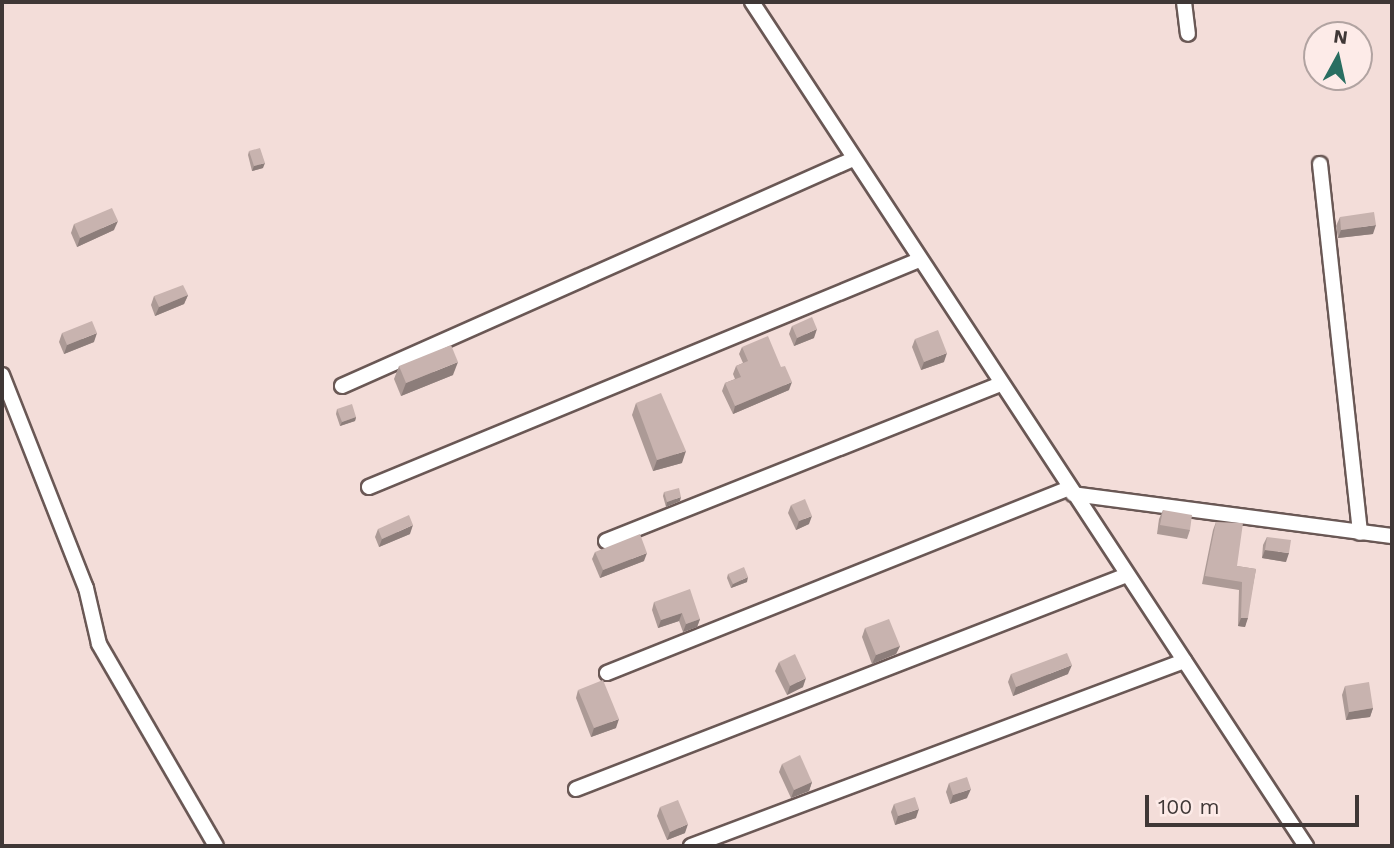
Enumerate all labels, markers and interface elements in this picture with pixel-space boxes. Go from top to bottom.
north arrow [1303,21,1373,91]
text: N [1332,24,1349,49]
scale bar [1149,782,1362,826]
text: 100 m [1158,794,1220,819]

